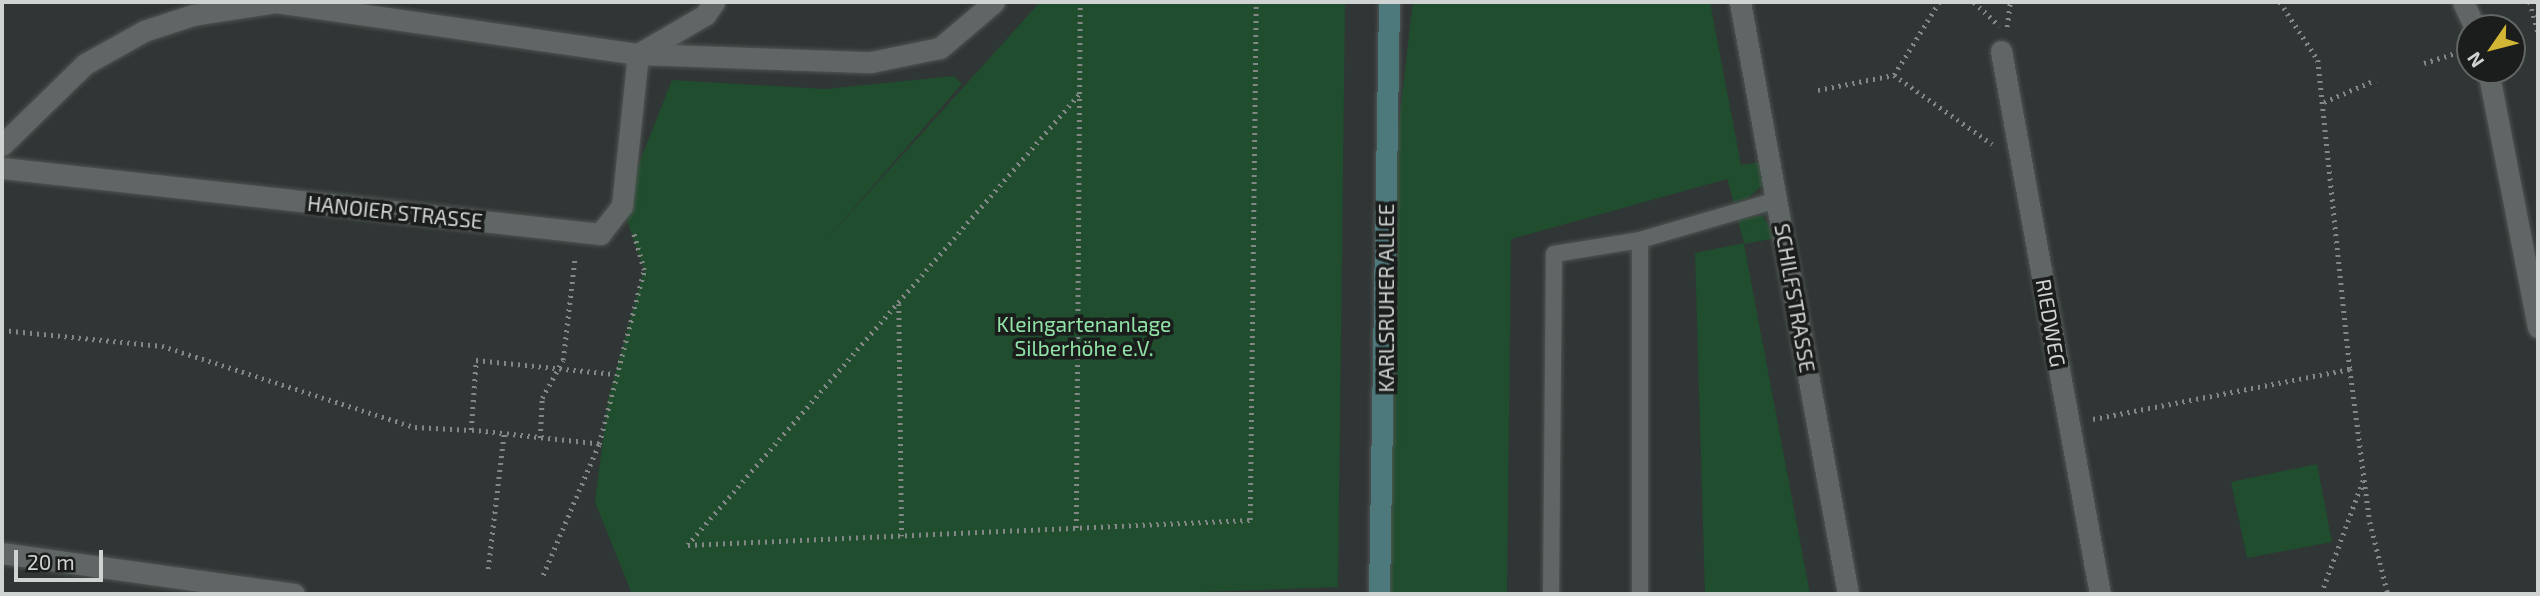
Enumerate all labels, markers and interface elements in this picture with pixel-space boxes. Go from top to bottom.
north arrow [2456,14,2526,84]
text: N [2462,48,2488,72]
street label: HANOIER STRASSE [306,190,484,234]
street label: KARLSRUHER ALLEE [1373,203,1399,393]
street label: SCHILFSTRASSE [1770,222,1820,374]
street label: RIEDWEG [2031,277,2071,369]
park label: Kleingartenanlage Silberhöhe e.V. [997,311,1171,361]
scale bar [18,536,107,580]
text: 20 m [27,549,75,574]

